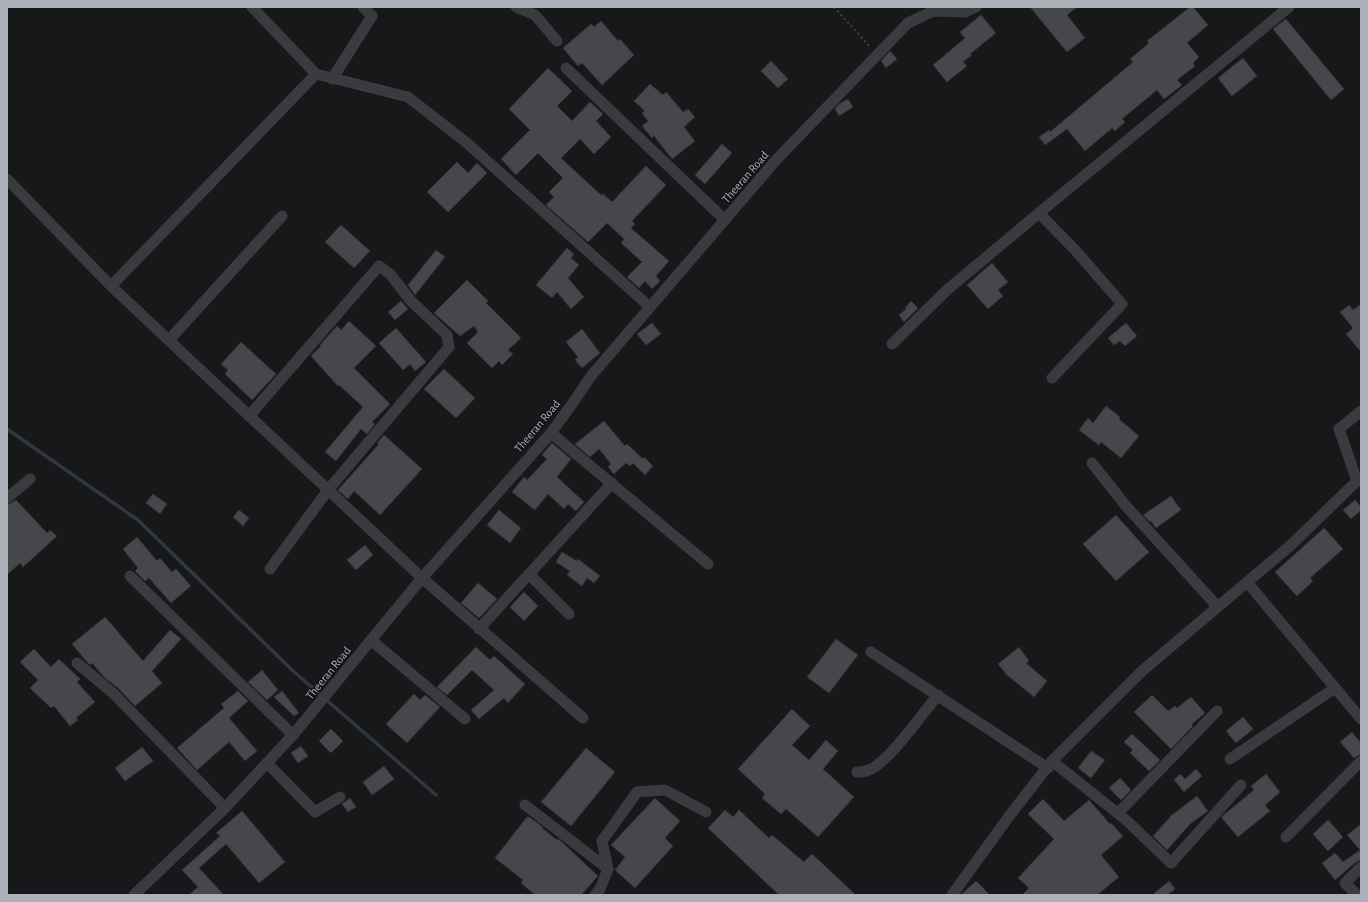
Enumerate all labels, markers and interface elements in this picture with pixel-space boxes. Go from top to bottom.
street label: Theeran Road [719,149,771,205]
street label: Theeran Road [512,398,562,454]
street label: Theeran Road [303,644,353,702]

